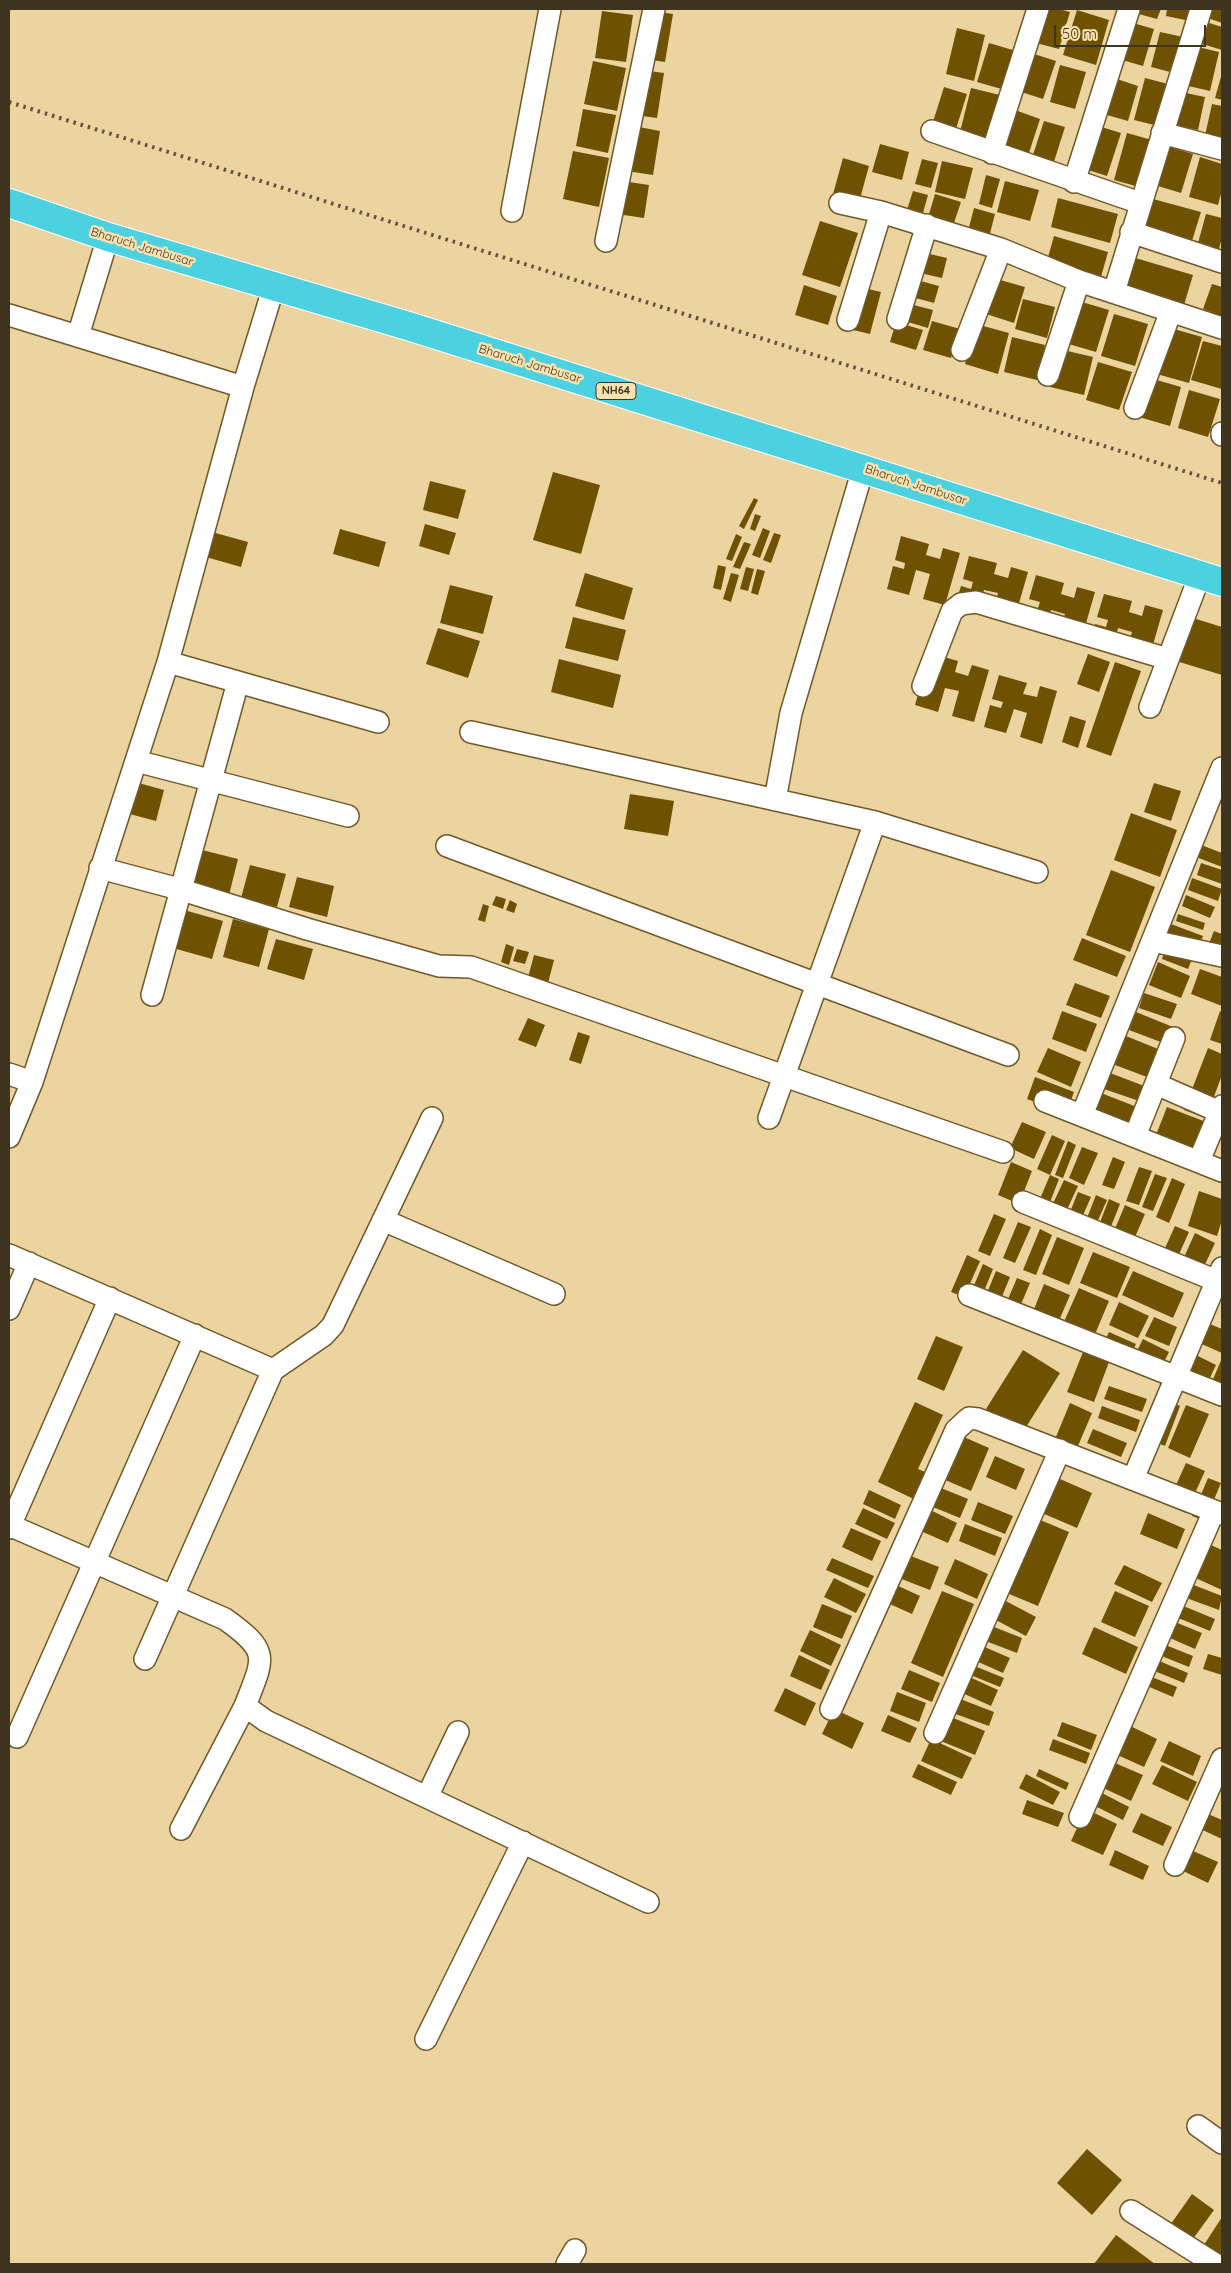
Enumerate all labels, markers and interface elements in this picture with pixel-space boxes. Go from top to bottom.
scale bar [1056,15,1208,47]
text: 50 m [1062,24,1097,43]
street label: Bharuch Jambusar [89,225,195,269]
street label: Bharuch Jambusar [477,342,583,386]
road number: NH64 [596,382,636,400]
street label: Bharuch Jambusar [863,462,969,508]

